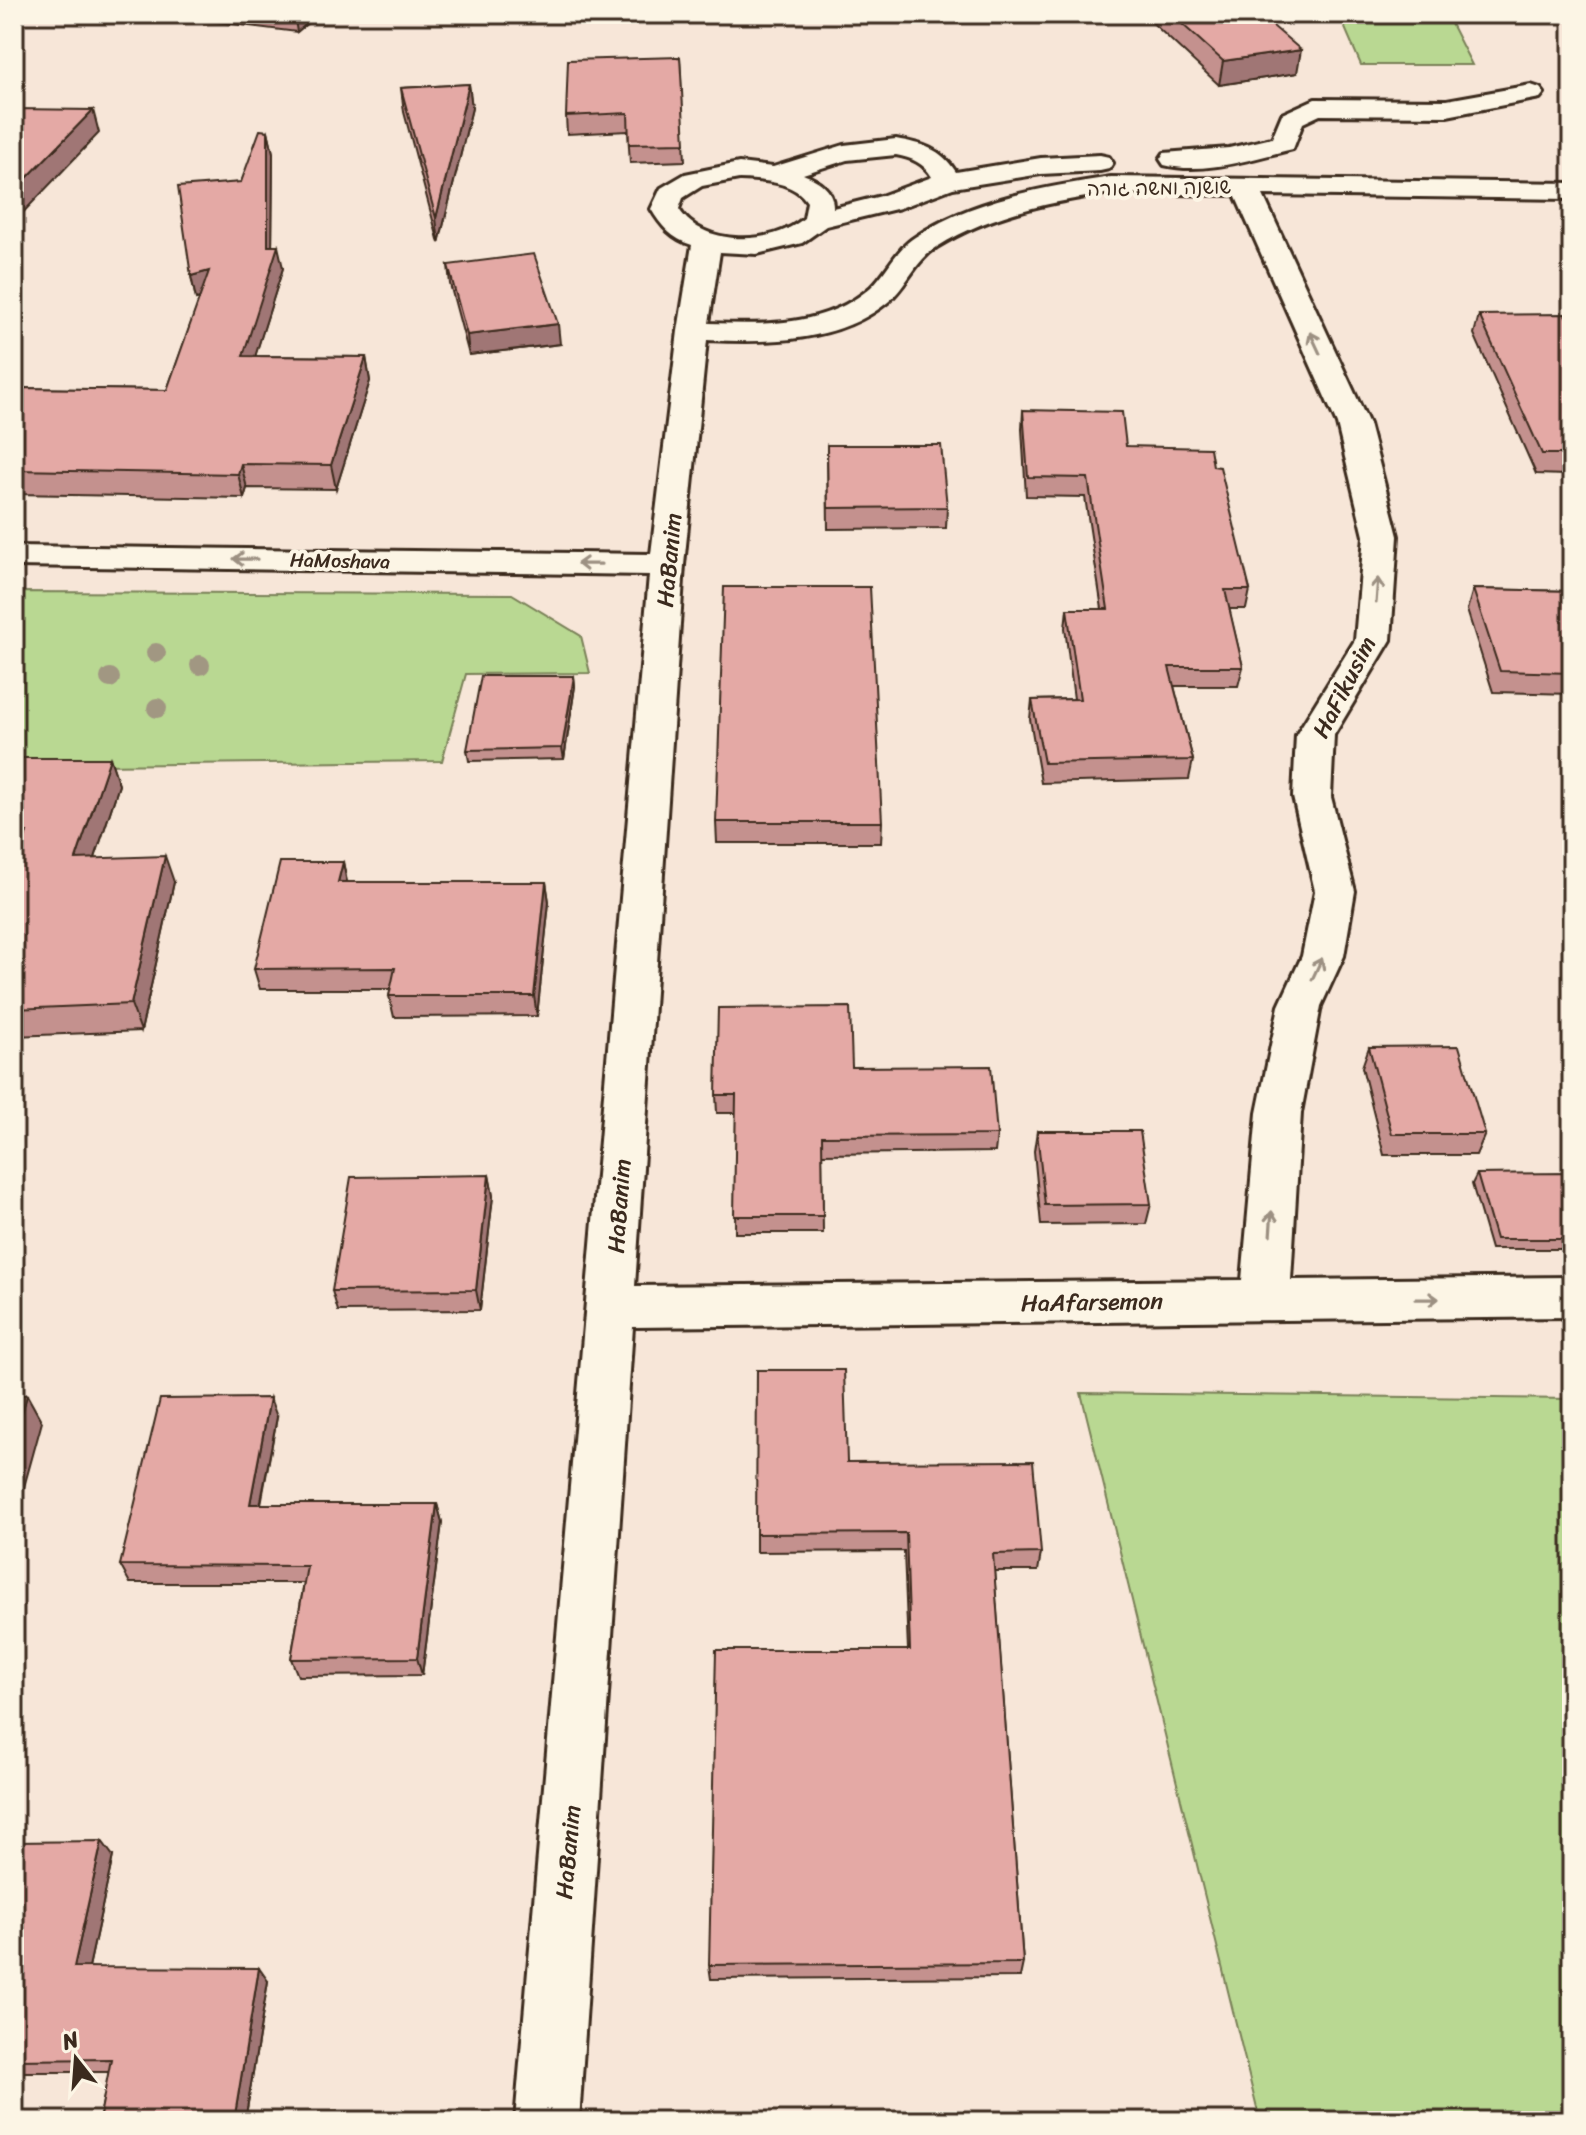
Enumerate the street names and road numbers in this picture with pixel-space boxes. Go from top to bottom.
street label: שושנה ומשה גורה [1087,169,1232,207]
street label: HaBanim [644,511,694,609]
street label: HaMoshava [289,543,391,579]
street label: HaFikusim [1300,628,1388,746]
street label: HaBanim [595,1157,643,1255]
street label: HaAfarsemon [1021,1280,1164,1324]
street label: HaBanim [543,1803,593,1901]

